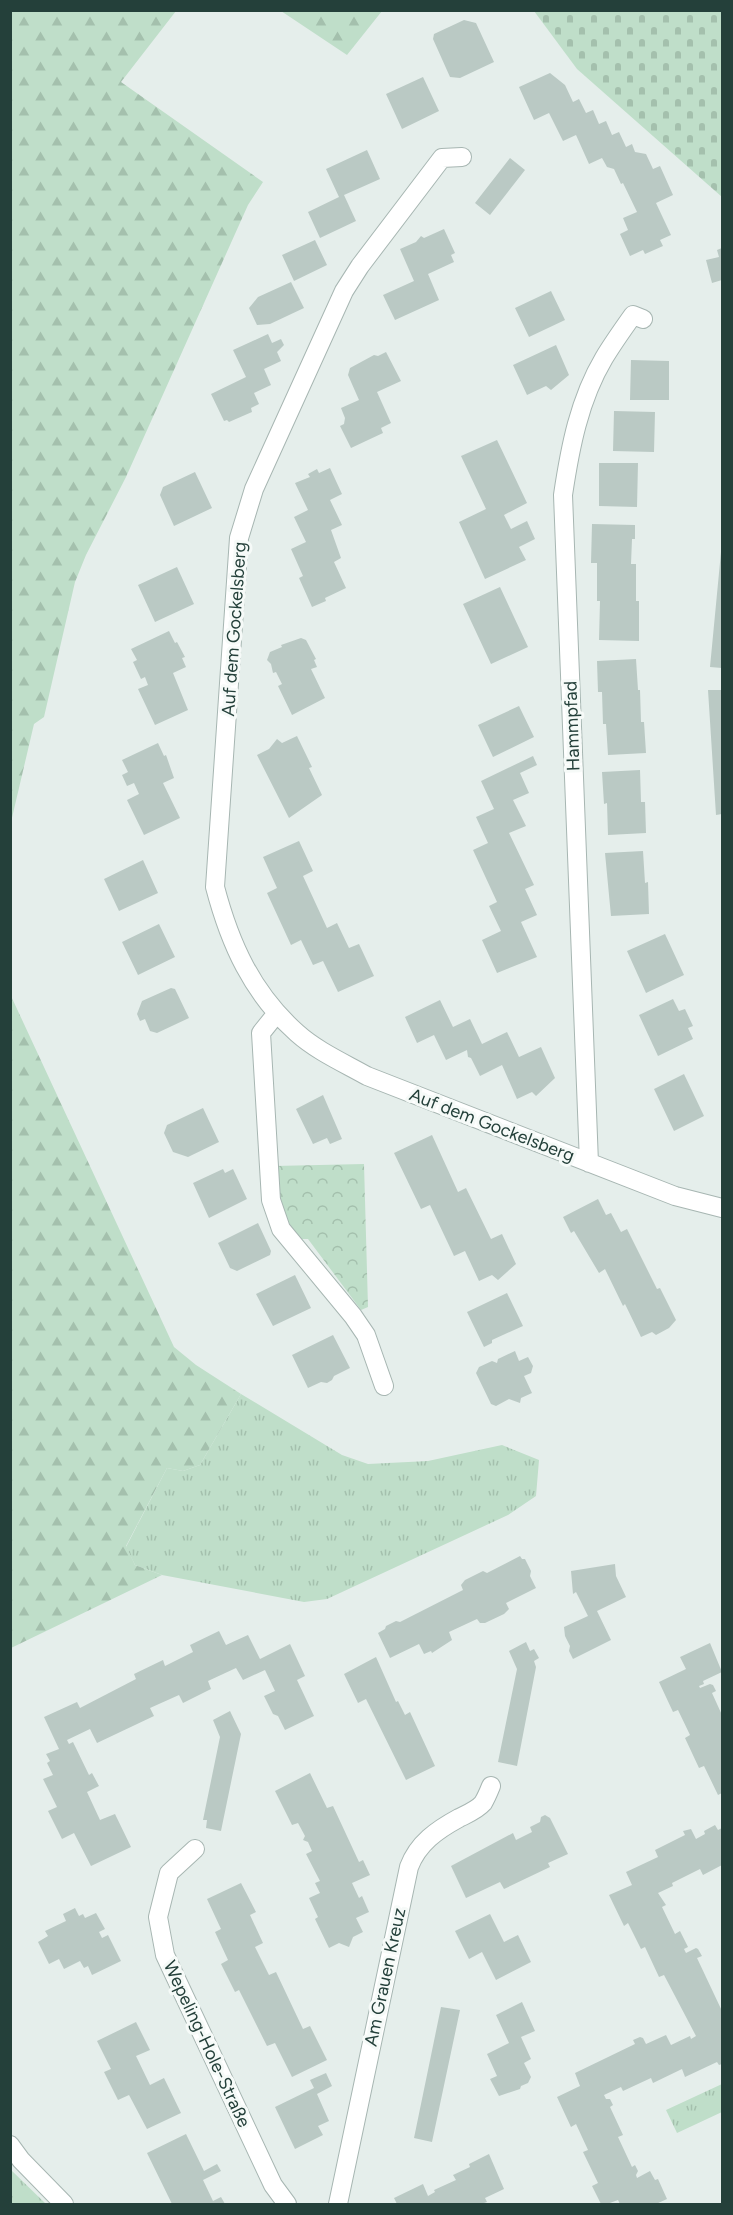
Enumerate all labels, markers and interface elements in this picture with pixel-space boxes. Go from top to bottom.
street label: Auf dem Gockelsberg [217,541,251,717]
street label: Hammpfad [559,680,585,772]
street label: Auf dem Gockelsberg [406,1083,578,1167]
street label: Am Grauen Kreuz [360,1906,410,2048]
street label: Wepeling-Hole-Straße [159,1957,255,2131]

